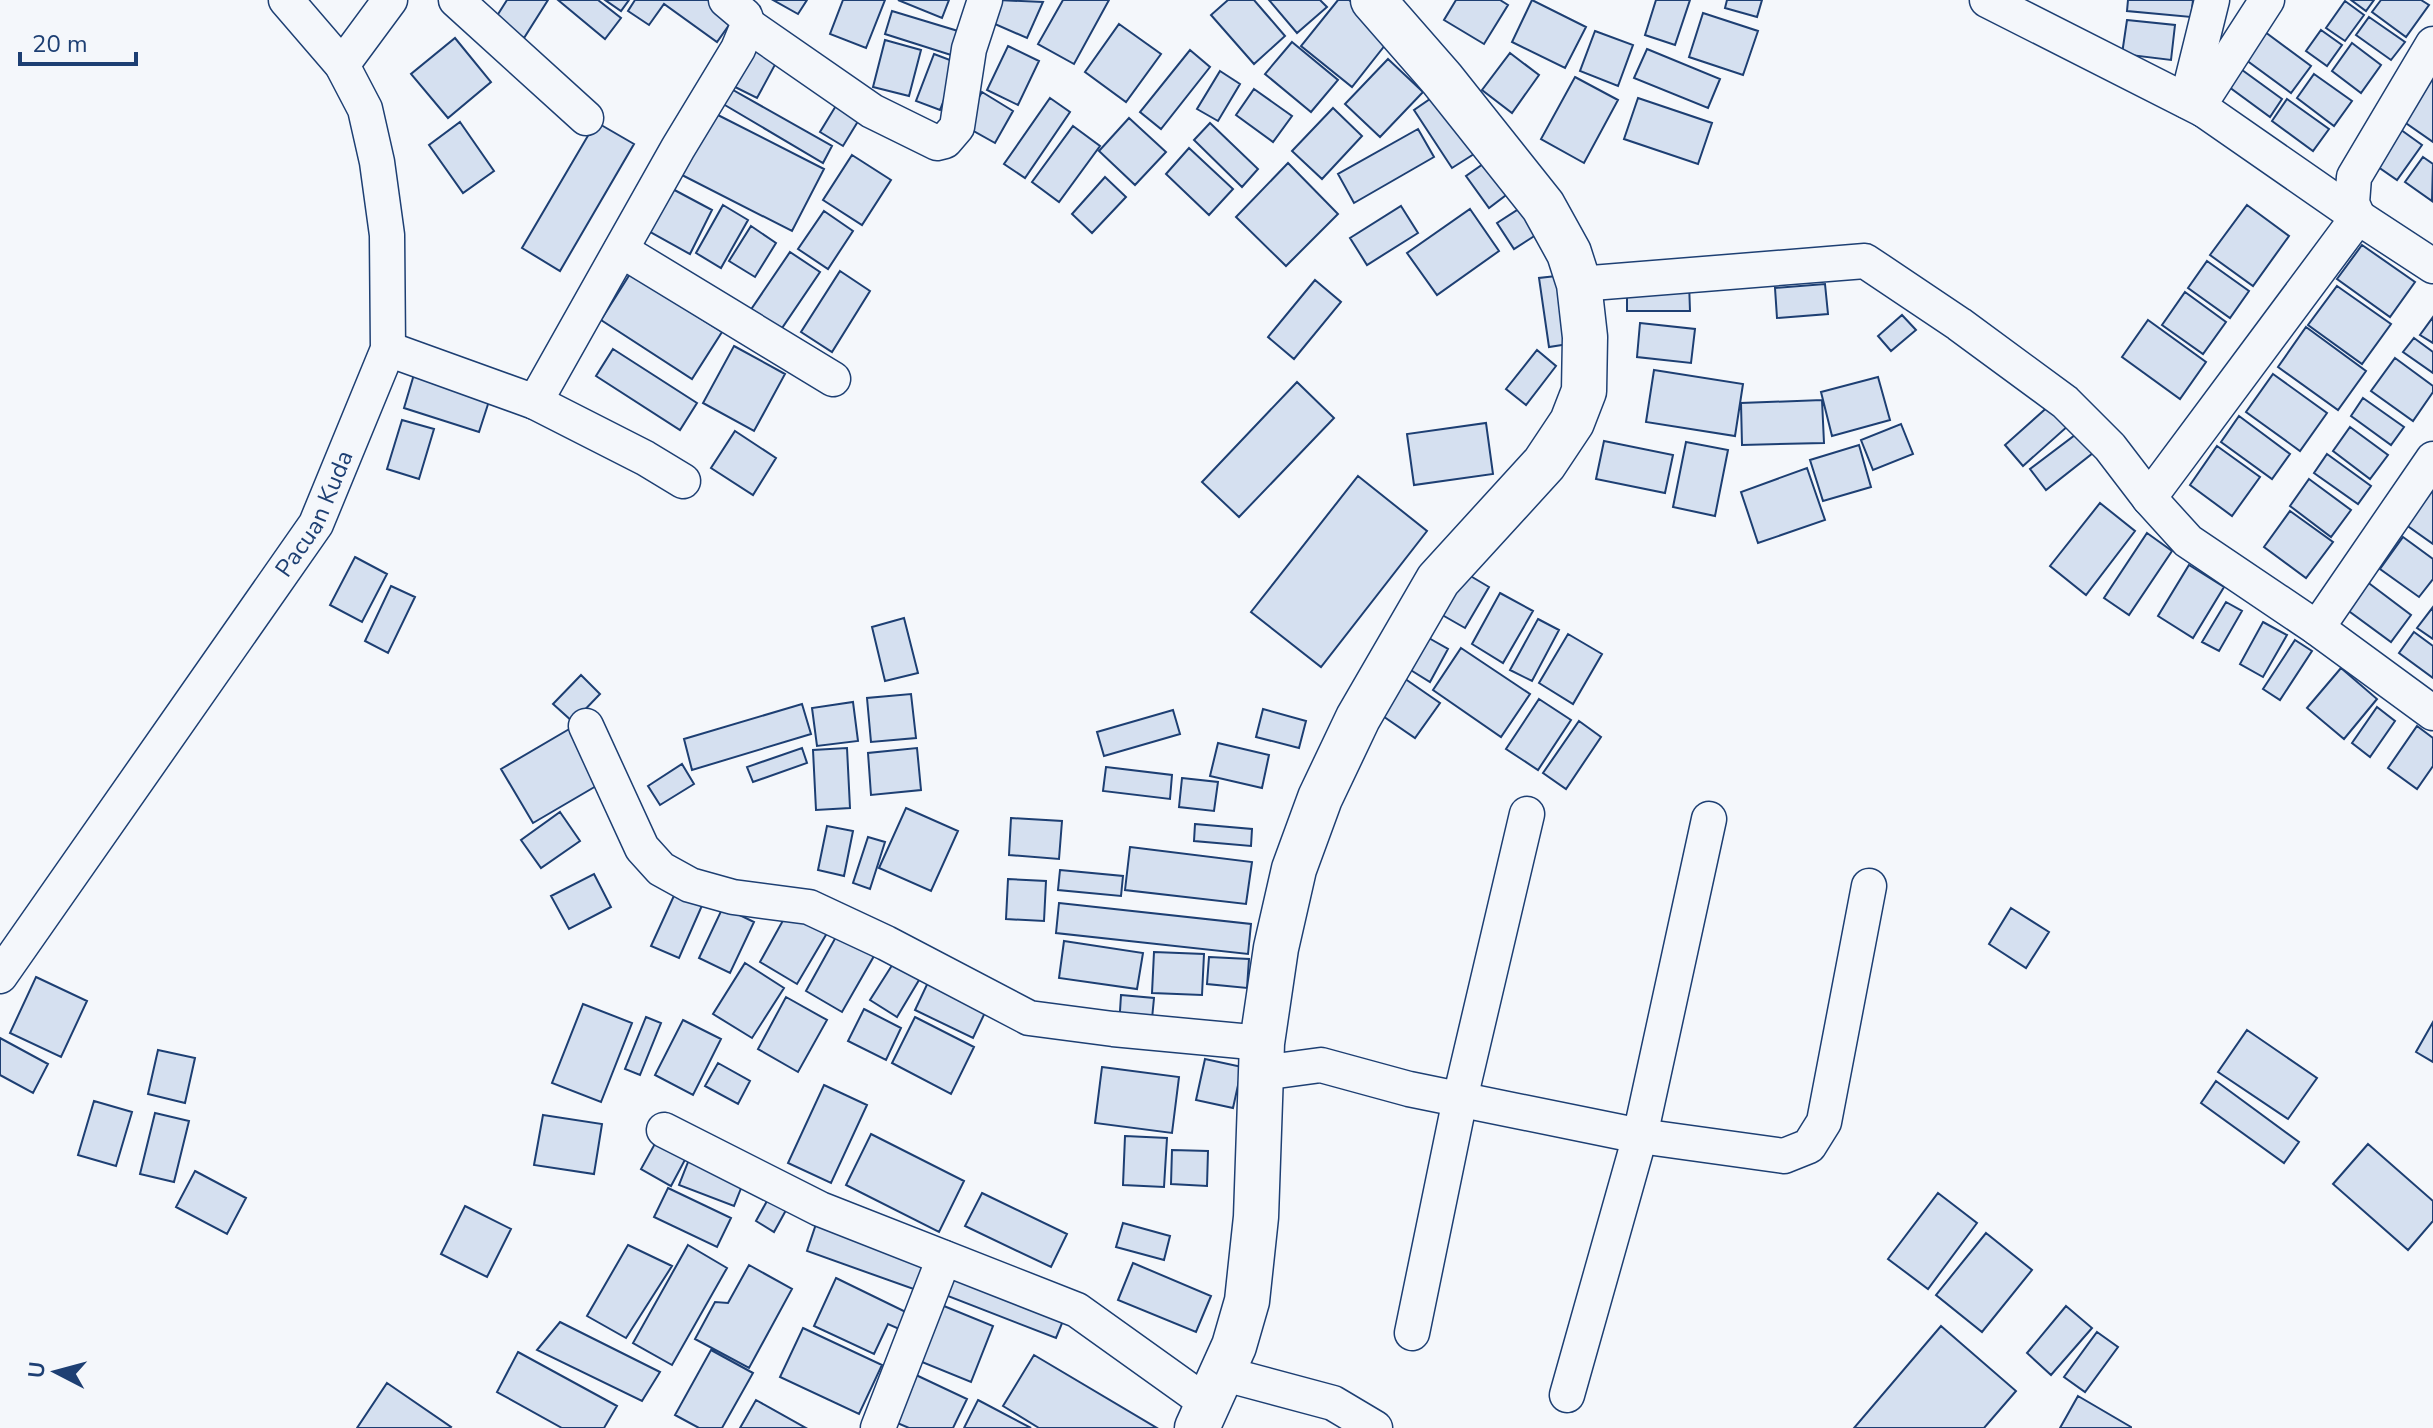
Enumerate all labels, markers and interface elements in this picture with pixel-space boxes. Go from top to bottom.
scale bar [20,16,136,66]
text: 20 m [32,28,88,60]
street label: Pacuan Kuda [268,446,361,583]
north arrow [16,1332,96,1412]
text: U [21,1360,53,1380]

